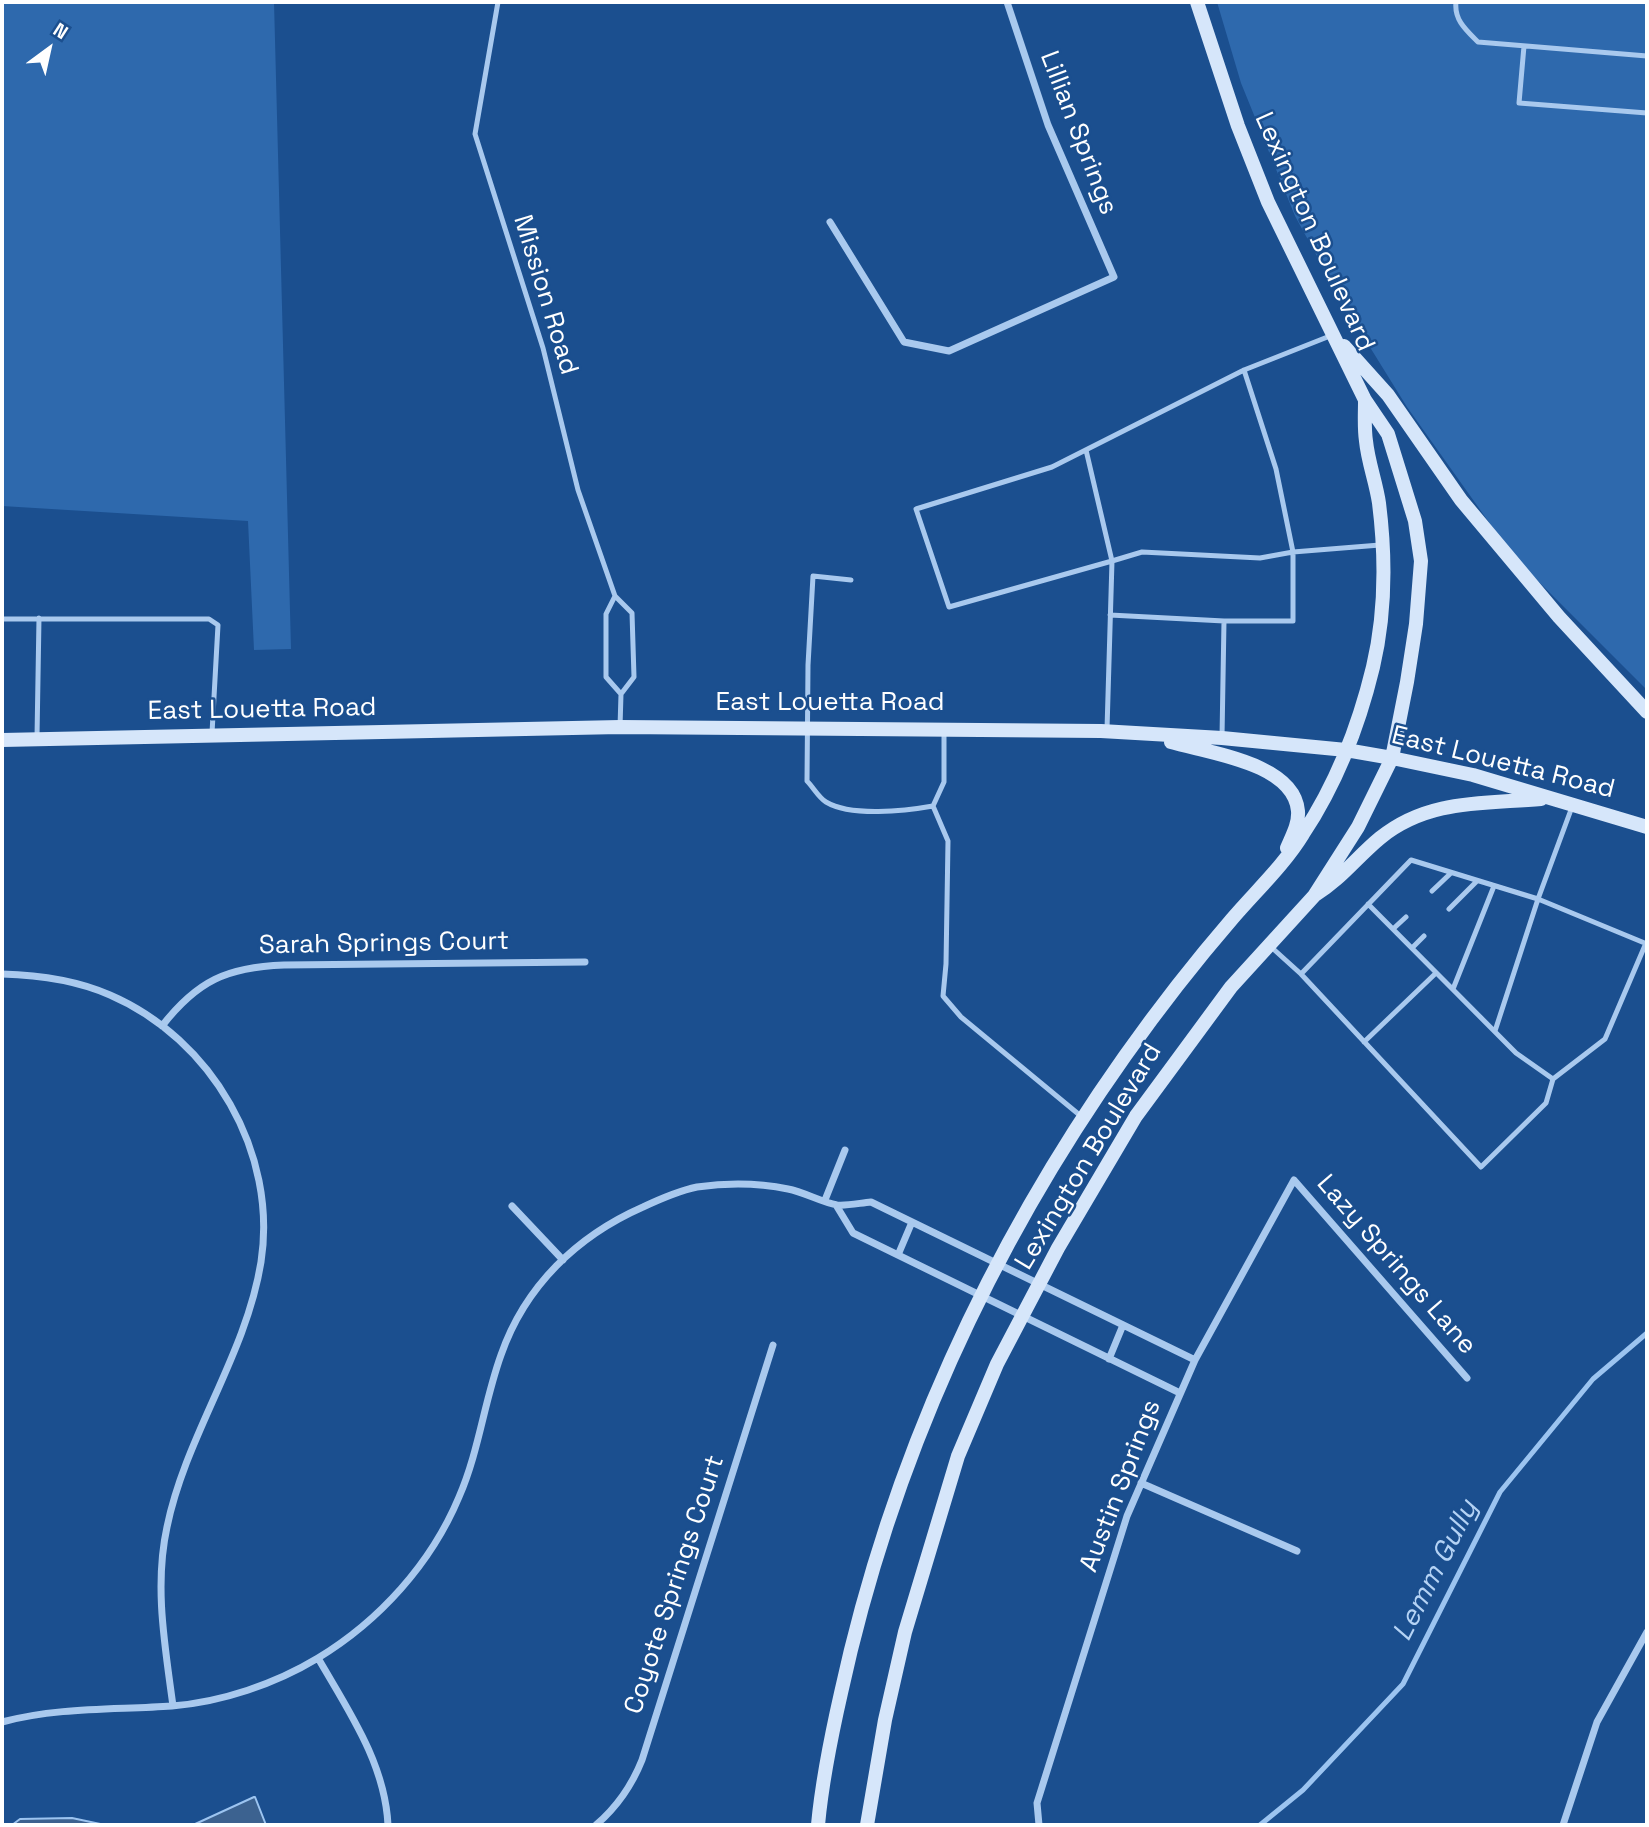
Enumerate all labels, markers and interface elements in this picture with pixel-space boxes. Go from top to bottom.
north arrow [14,14,84,84]
text: N [49,17,73,45]
street label: Lillian Springs [1033,47,1123,219]
street label: Lexington Boulevard [1247,108,1381,356]
street label: Mission Road [506,211,584,379]
street label: East Louetta Road [716,687,944,719]
street label: East Louetta Road [147,692,377,728]
street label: East Louetta Road [1388,720,1618,806]
street label: Sarah Springs Court [259,926,509,962]
street label: Lexington Boulevard [1009,1038,1169,1276]
street label: Lazy Springs Lane [1310,1169,1482,1361]
street label: Austin Springs [1074,1396,1168,1576]
street label: Coyote Springs Court [618,1452,732,1718]
water label: Lemm Gully [1386,1495,1486,1647]

